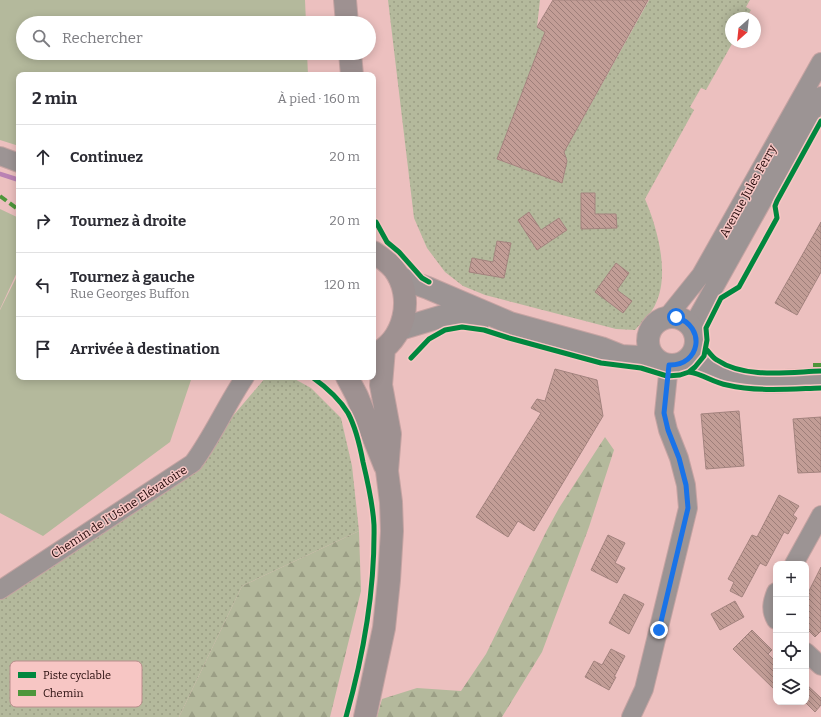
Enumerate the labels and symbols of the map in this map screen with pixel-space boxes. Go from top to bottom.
north arrow [725,12,761,48]
street label: Avenue Jules Ferry [717,142,780,240]
route start [667,308,685,326]
street label: Chemin de l'Usine Elévatoire [48,463,190,561]
route end [650,621,668,639]
legend [10,661,142,707]
text: Piste cyclable [43,669,111,682]
text: Chemin [43,687,83,700]

